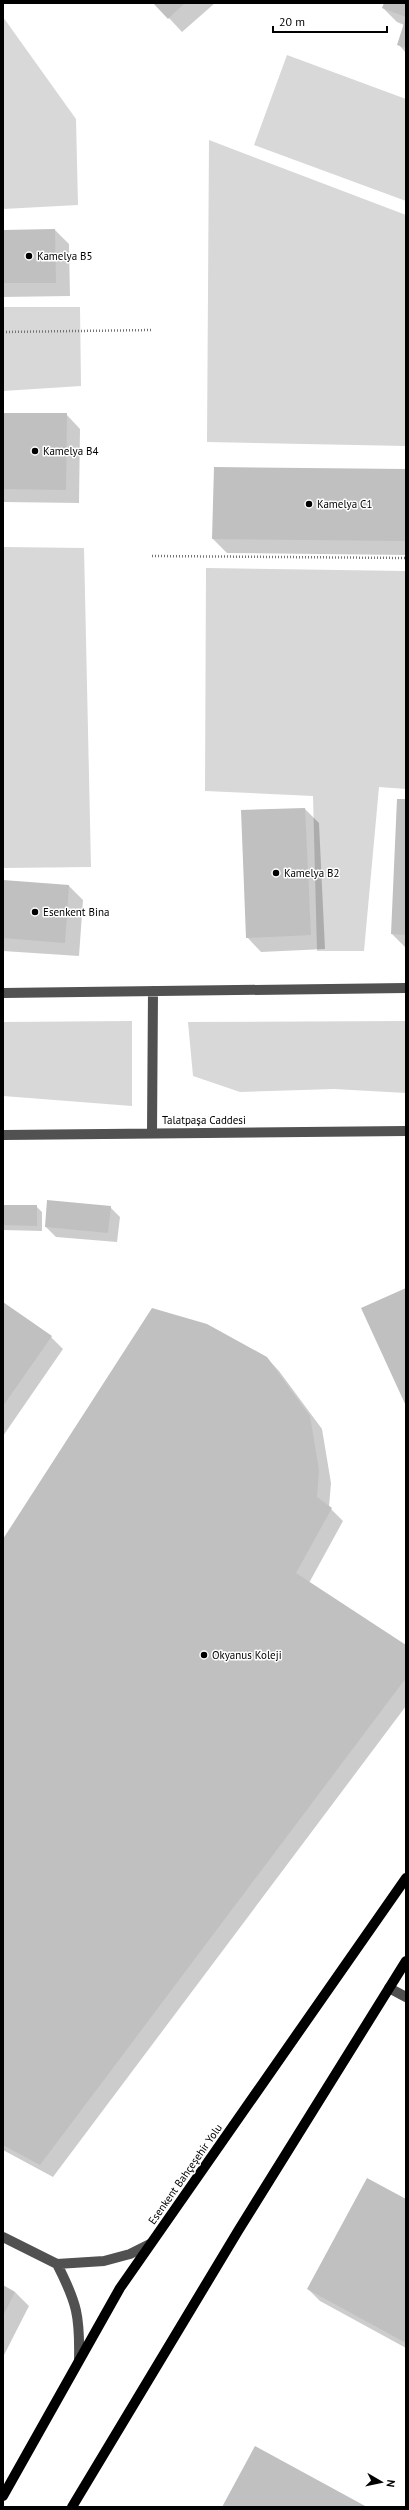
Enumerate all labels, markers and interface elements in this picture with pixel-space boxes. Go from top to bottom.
scale bar [273,8,387,34]
text: 20 m [279,14,305,29]
place label: Kamelya B5 [37,249,93,263]
marker: Kamelya B5 [24,251,34,261]
place label: Kamelya B4 [43,444,99,458]
marker: Kamelya B4 [30,446,40,456]
place label: Kamelya C1 [317,497,372,511]
marker: Kamelya C1 [304,499,314,509]
place label: Kamelya B2 [284,866,340,880]
marker: Kamelya B2 [271,868,281,878]
place label: Esenkent Bina [43,905,109,919]
marker: Esenkent Bina [30,907,40,917]
street label: Talatpaşa Caddesi [162,1113,246,1127]
place label: Okyanus Koleji [212,1648,282,1662]
marker: Okyanus Koleji [199,1650,209,1660]
street label: Esenkent Bahçeşehir Yolu [145,2121,225,2227]
north arrow [361,2462,401,2502]
text: N [383,2479,398,2488]

